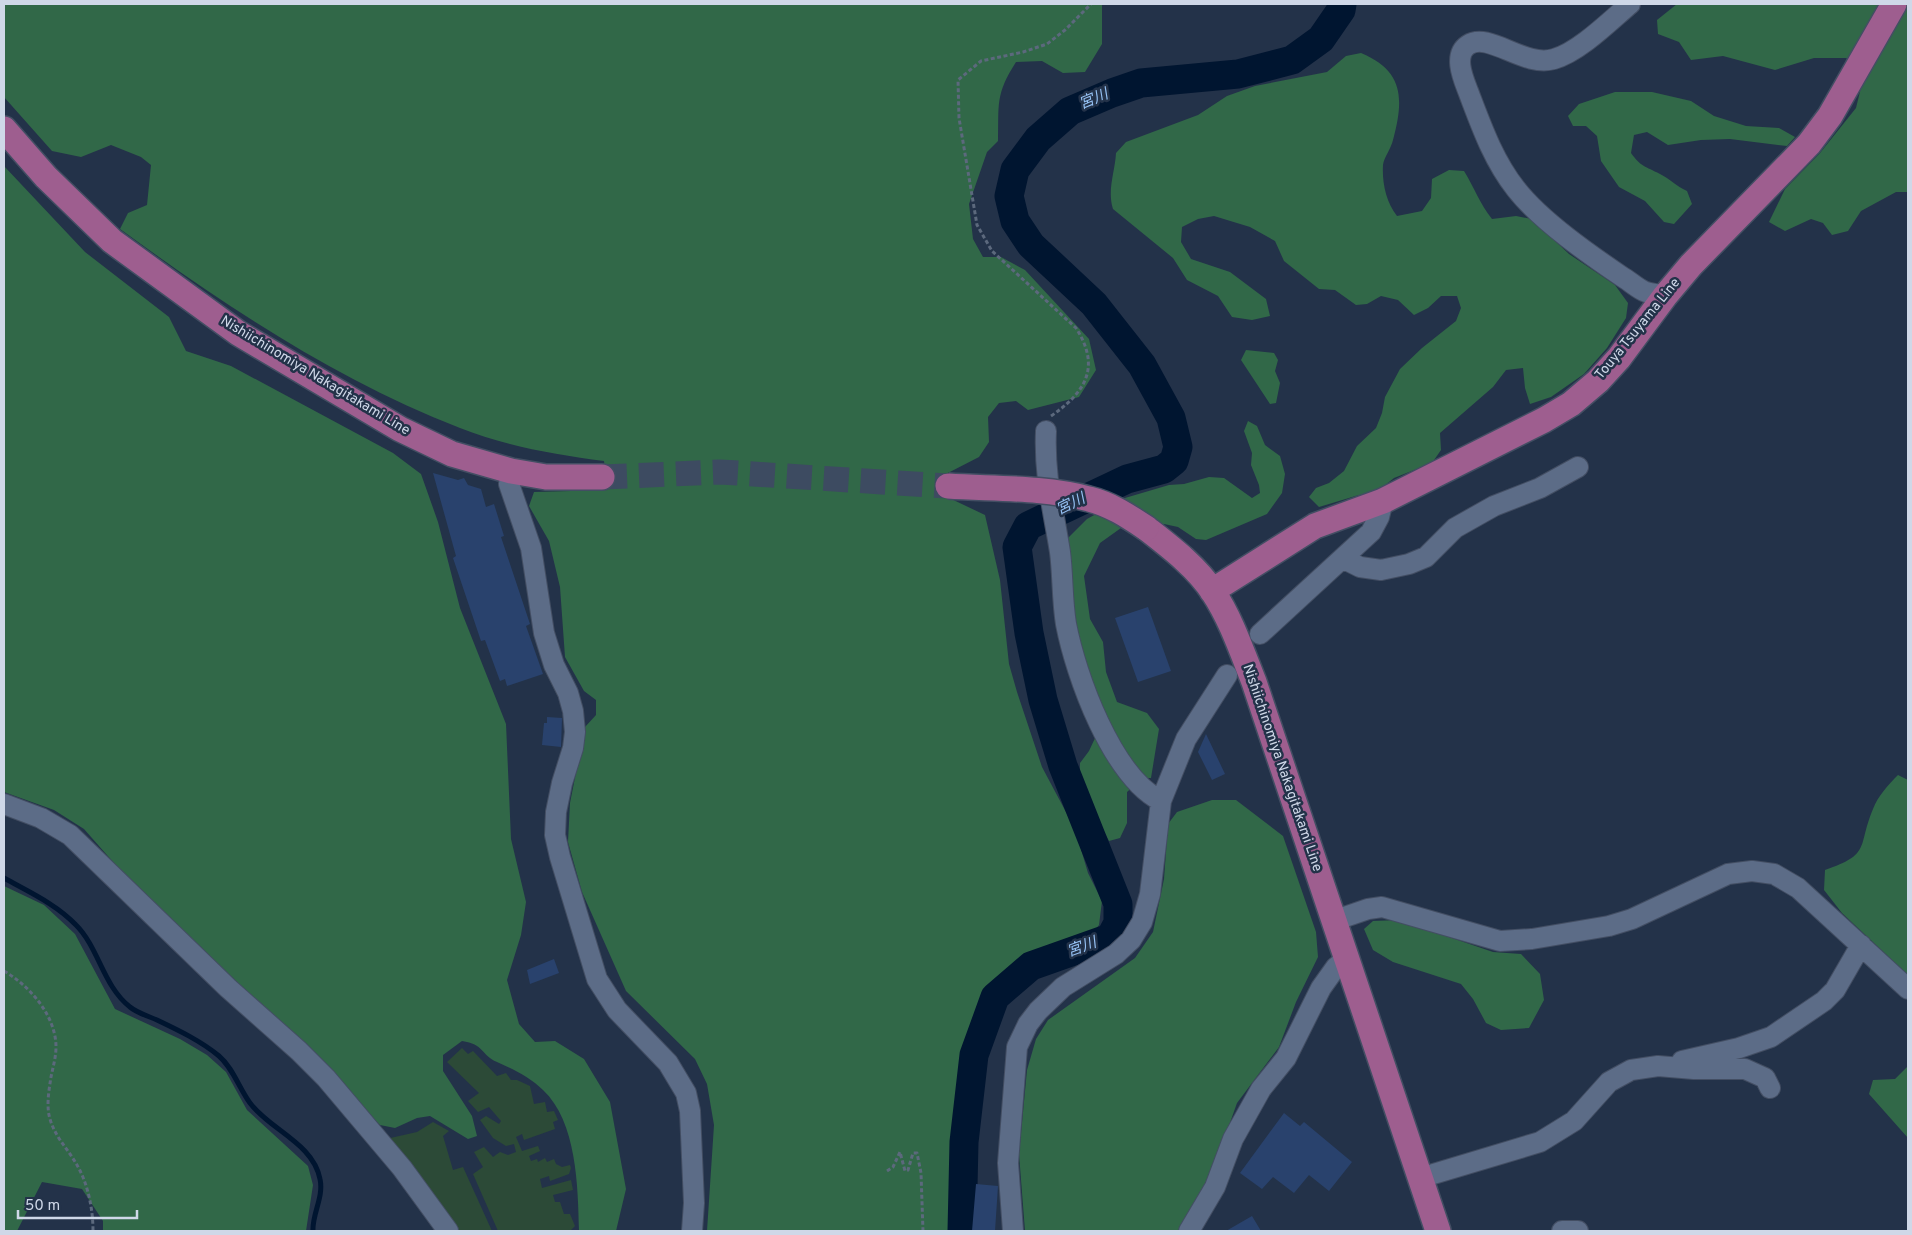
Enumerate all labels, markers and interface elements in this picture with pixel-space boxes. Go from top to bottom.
water label: 宮川 [1076,85,1113,115]
street label: Touya Tsuyama Line [1592,275,1684,383]
street label: Nishiichinomiya Nakagitakami Line [217,312,413,440]
water label: 宮川 [1053,489,1090,520]
street label: Nishiichinomiya Nakagitakami Line [1238,662,1326,874]
water label: 宮川 [1065,933,1101,962]
scale bar [18,1188,136,1220]
text: 50 m [25,1197,60,1216]

